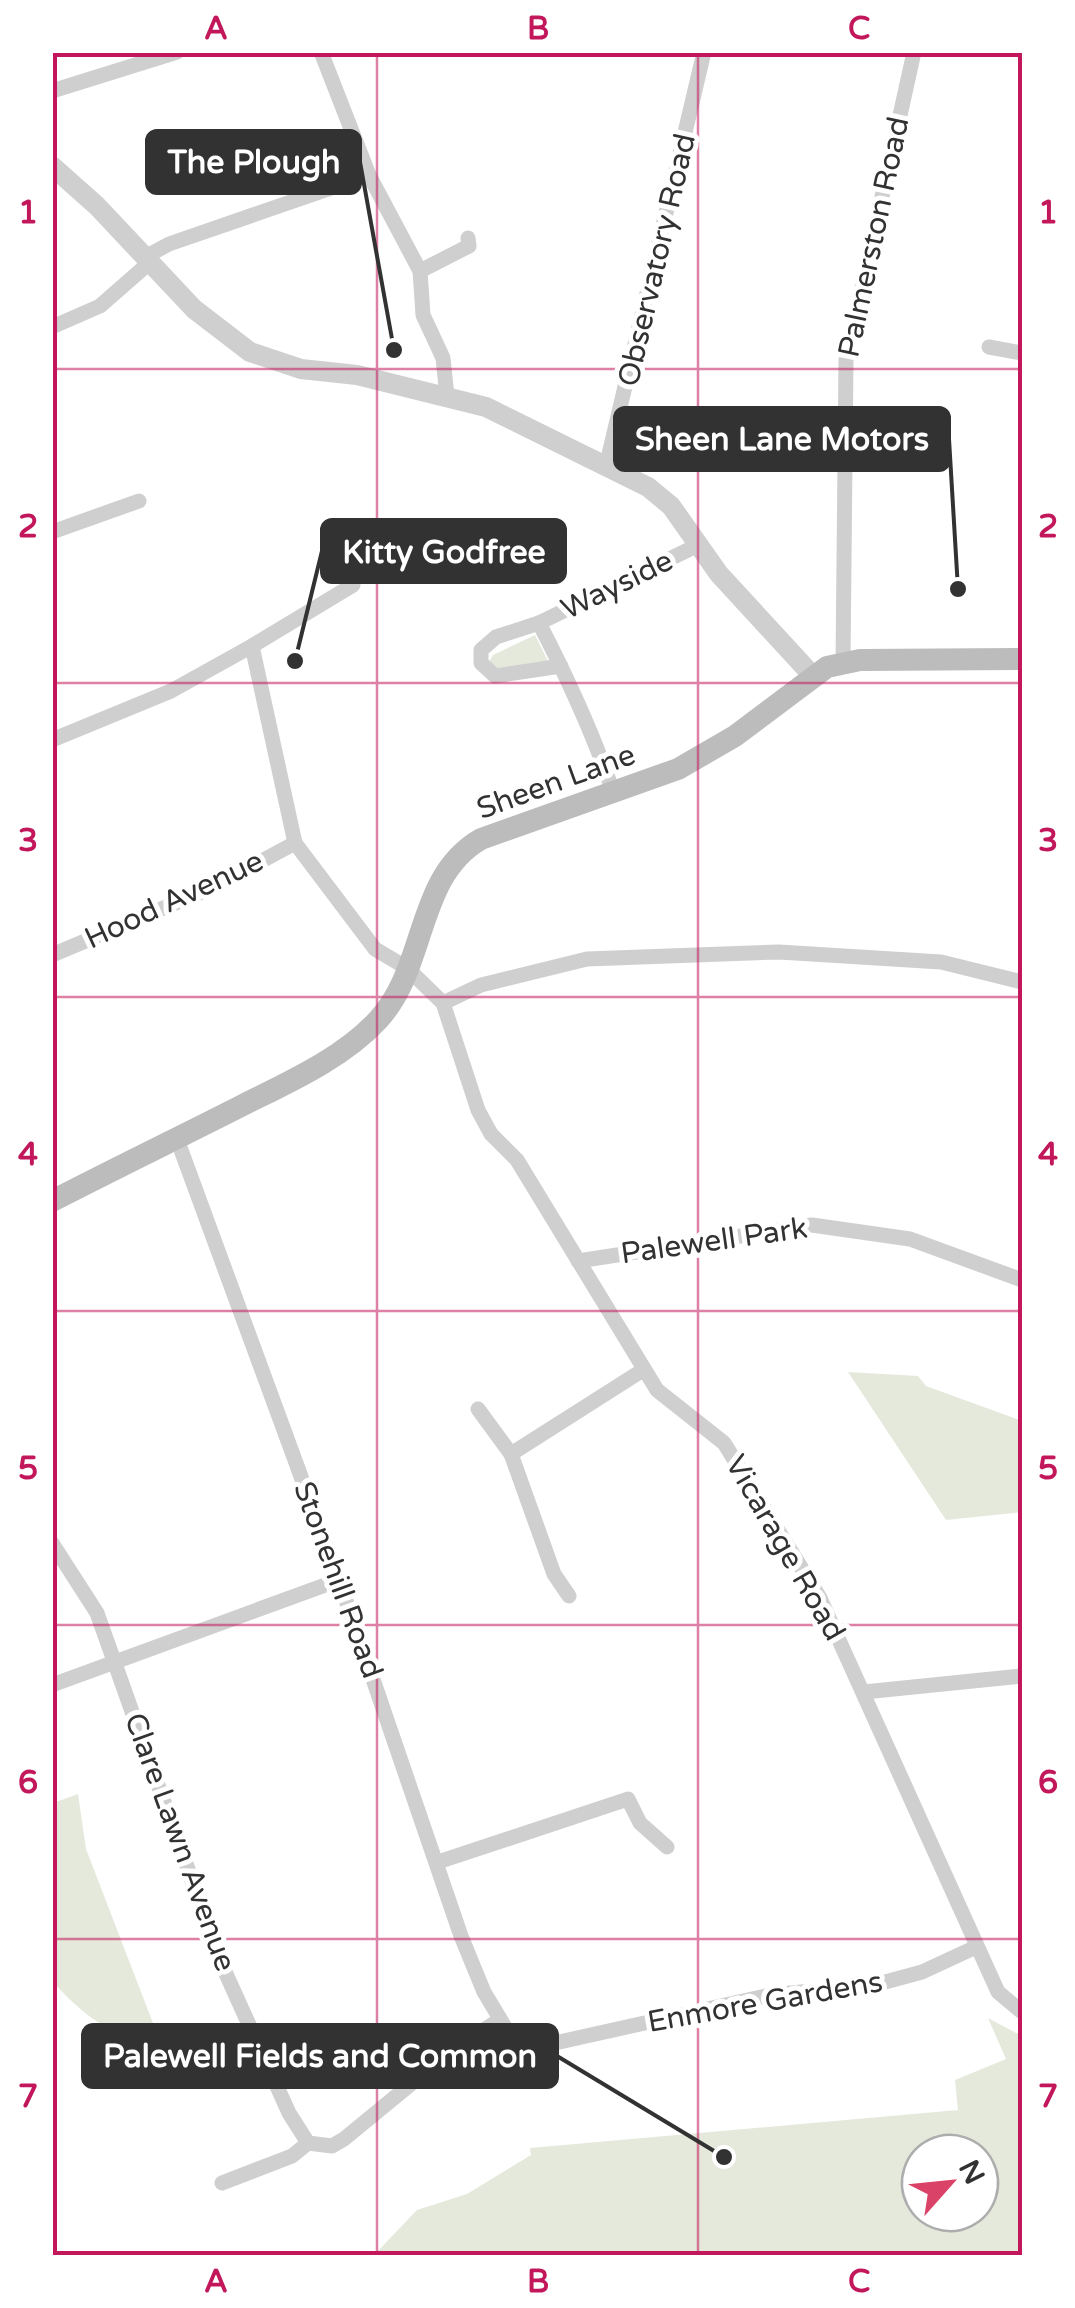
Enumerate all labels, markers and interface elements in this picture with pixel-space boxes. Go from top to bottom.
text: A [204,10,228,48]
text: B [527,10,549,48]
text: C [848,10,870,48]
street label: Palmerston Road [830,113,918,361]
street label: Observatory Road [610,130,704,390]
callout: The Plough [147,131,360,193]
text: The Plough [166,144,341,182]
text: 1 [18,194,38,232]
text: 1 [1038,194,1058,232]
callout: Sheen Lane Motors [615,408,949,470]
text: Sheen Lane Motors [635,421,929,459]
text: 2 [18,508,38,546]
text: 2 [1038,508,1058,546]
callout: Kitty Godfree [322,520,565,582]
text: Kitty Godfree [342,534,546,572]
street label: Wayside [555,542,679,628]
street label: Sheen Lane [472,736,640,828]
text: 3 [18,822,38,860]
text: 3 [1038,822,1058,860]
street label: Hood Avenue [79,842,269,958]
text: 4 [18,1136,38,1174]
text: 4 [1038,1136,1058,1174]
street label: Palewell Park [618,1210,810,1272]
street label: Vicarage Road [717,1449,853,1647]
text: 5 [18,1450,38,1488]
text: 5 [1038,1450,1058,1488]
street label: Stonehill Road [285,1477,391,1683]
street label: Clare Lawn Avenue [116,1708,244,1976]
text: 6 [18,1764,38,1802]
text: 6 [1038,1764,1058,1802]
street label: Enmore Gardens [645,1963,885,2041]
callout: Palewell Fields and Common [83,2025,557,2087]
text: Palewell Fields and Common [103,2038,537,2076]
text: 7 [18,2078,38,2116]
text: 7 [1038,2078,1058,2116]
north arrow [900,2133,1000,2233]
text: N [951,2154,992,2190]
text: A [204,2263,228,2301]
text: B [527,2263,549,2301]
text: C [848,2263,870,2301]

